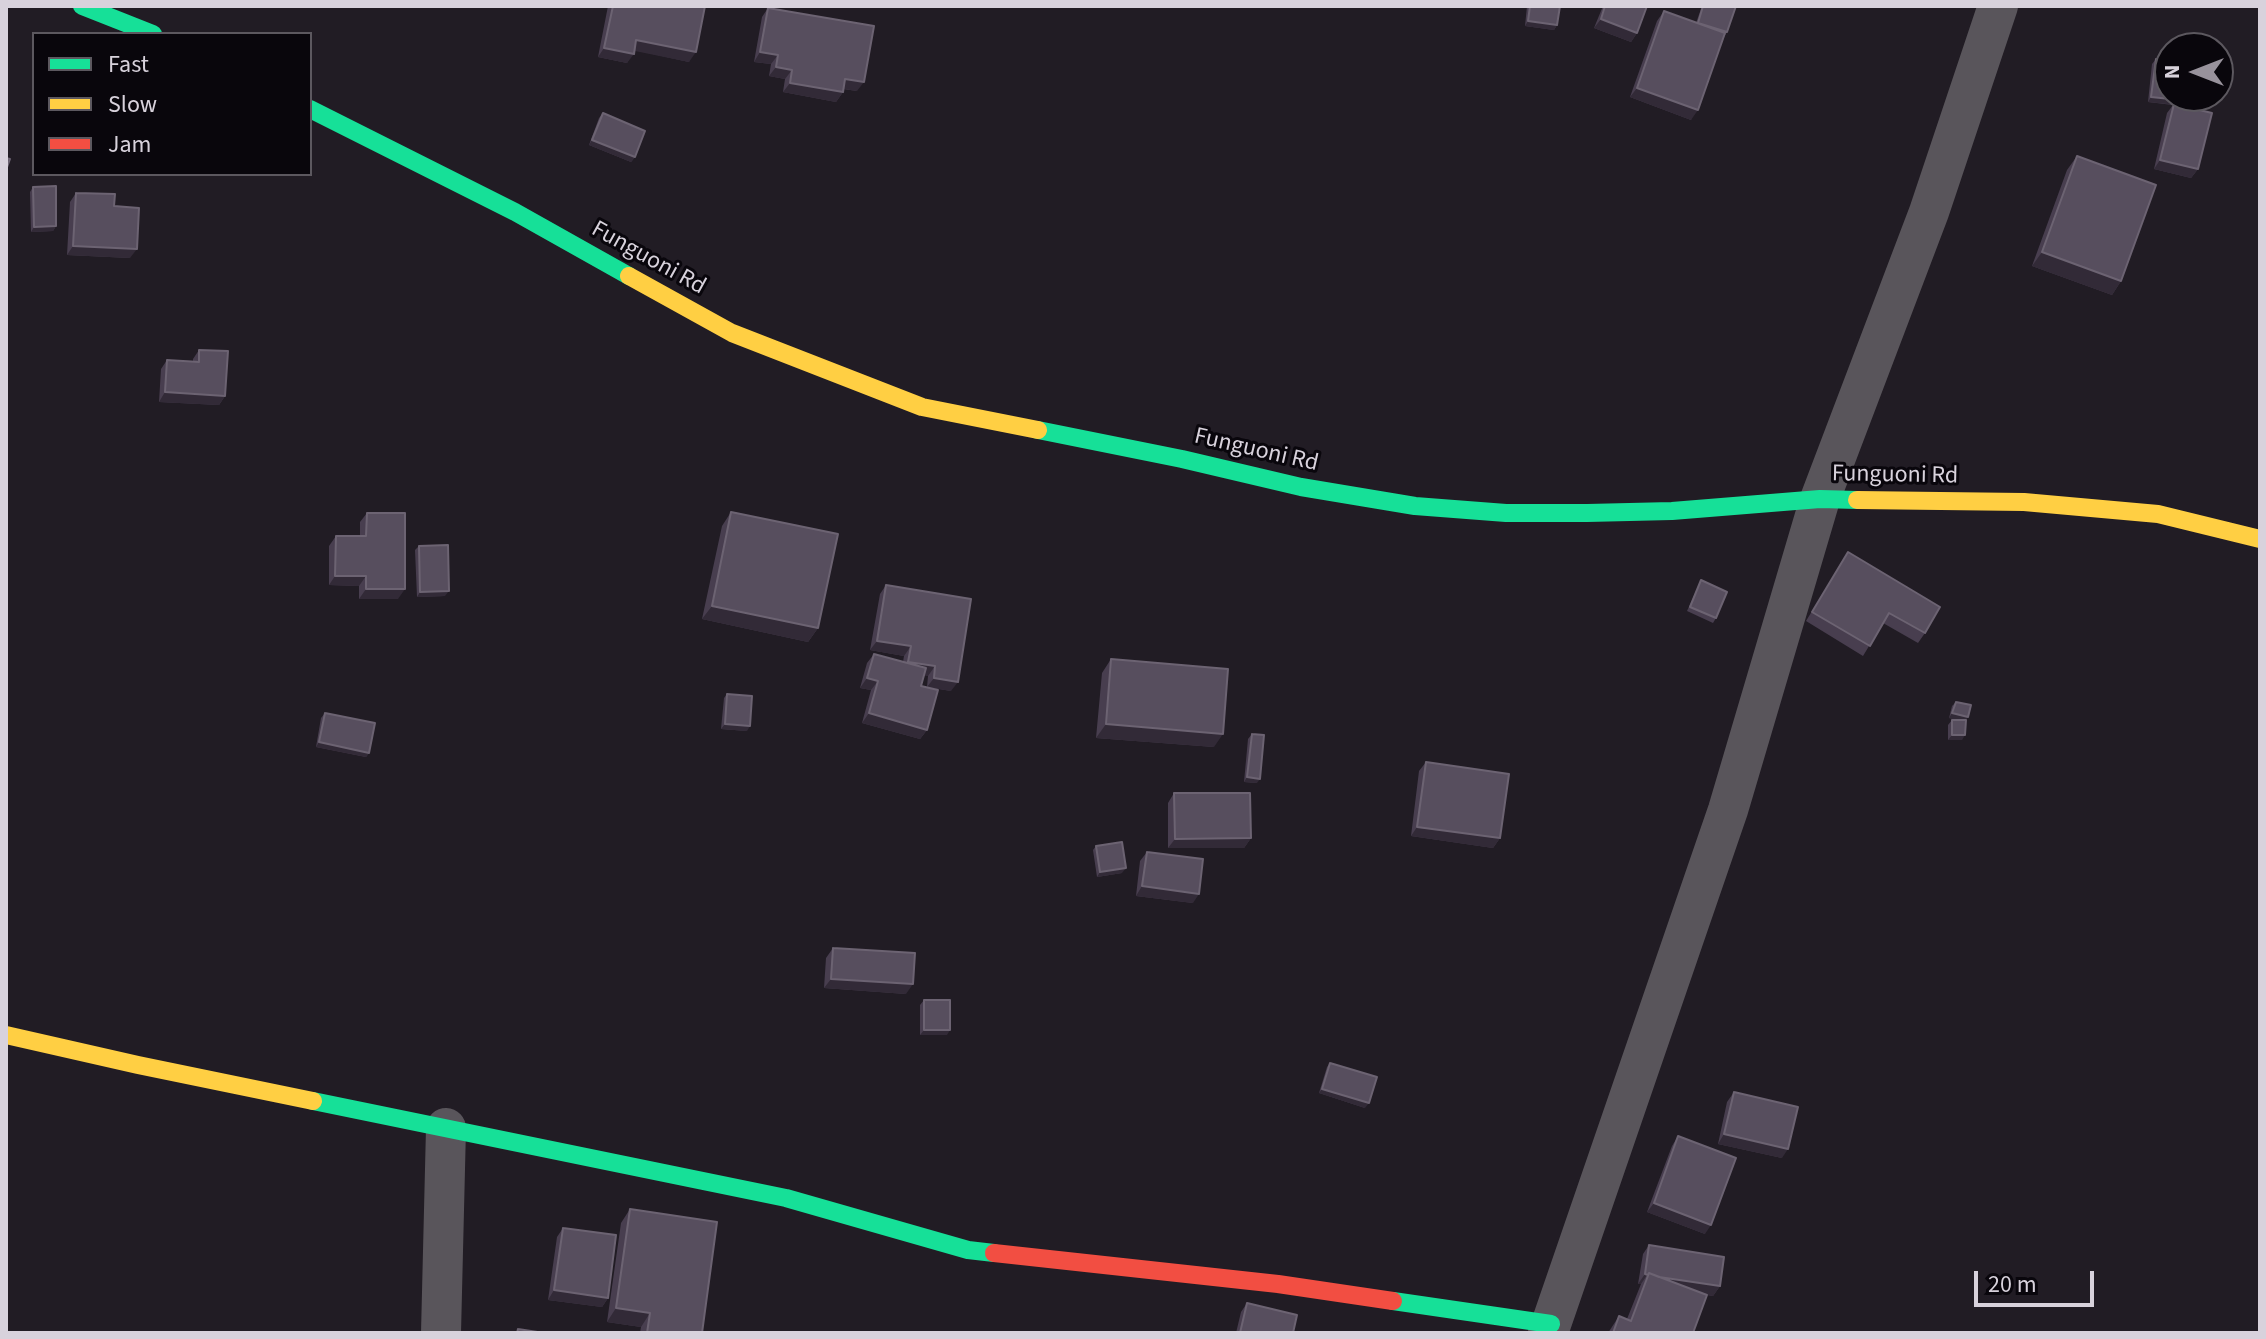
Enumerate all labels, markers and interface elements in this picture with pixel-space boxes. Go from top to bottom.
legend [32,32,312,176]
north arrow [2154,32,2234,112]
text: Fast [108,47,149,82]
text: N [2156,65,2188,79]
text: Slow [108,87,157,122]
text: Jam [108,127,152,162]
street label: Funguoni Rd [586,216,710,302]
street label: Funguoni Rd [1191,423,1321,479]
street label: Funguoni Rd [1832,460,1958,492]
scale bar [1978,1255,2098,1305]
text: 20 m [1988,1267,2037,1302]

